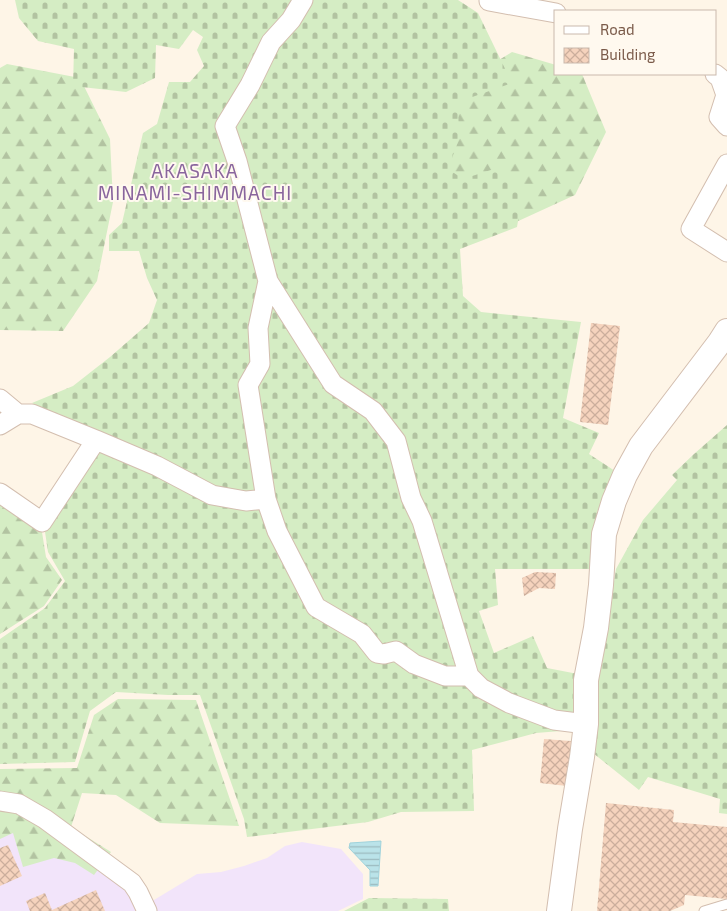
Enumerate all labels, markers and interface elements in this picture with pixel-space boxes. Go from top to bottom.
legend [554,10,717,75]
text: Road [600,20,635,38]
text: Building [600,45,656,63]
district label: AKASAKA MINAMI-SHIMMACHI [98,159,292,204]

